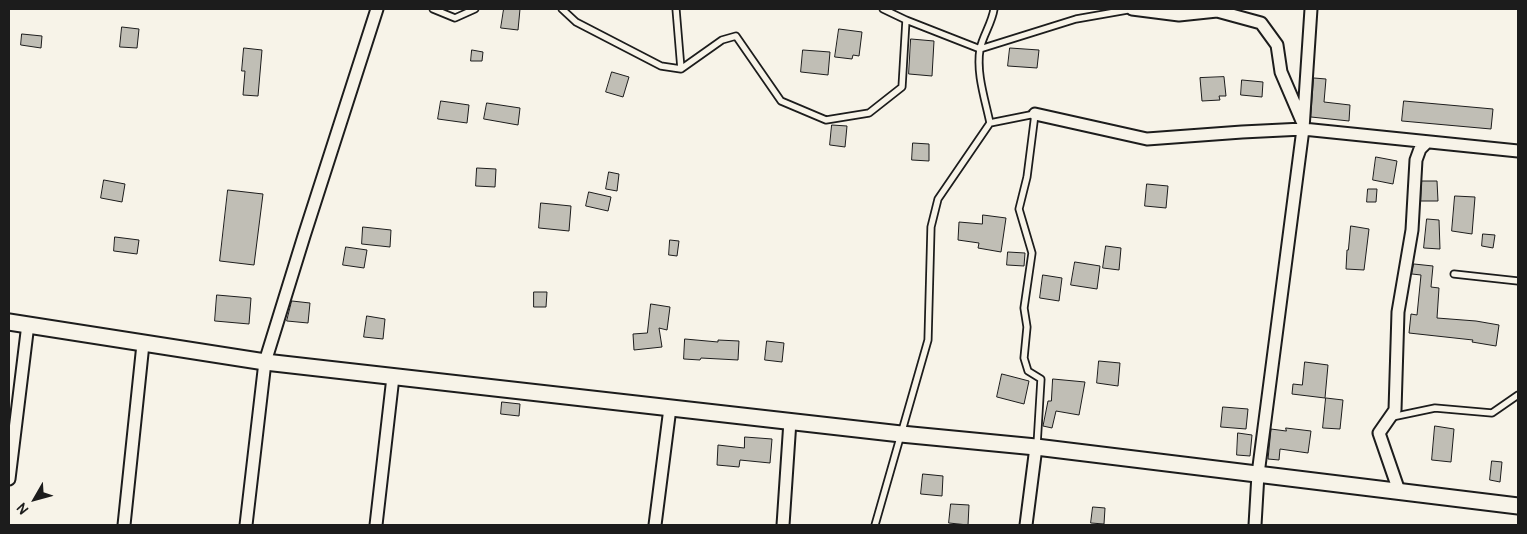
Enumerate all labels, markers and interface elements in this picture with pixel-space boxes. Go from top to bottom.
north arrow [10,474,60,524]
text: N [13,500,32,518]

